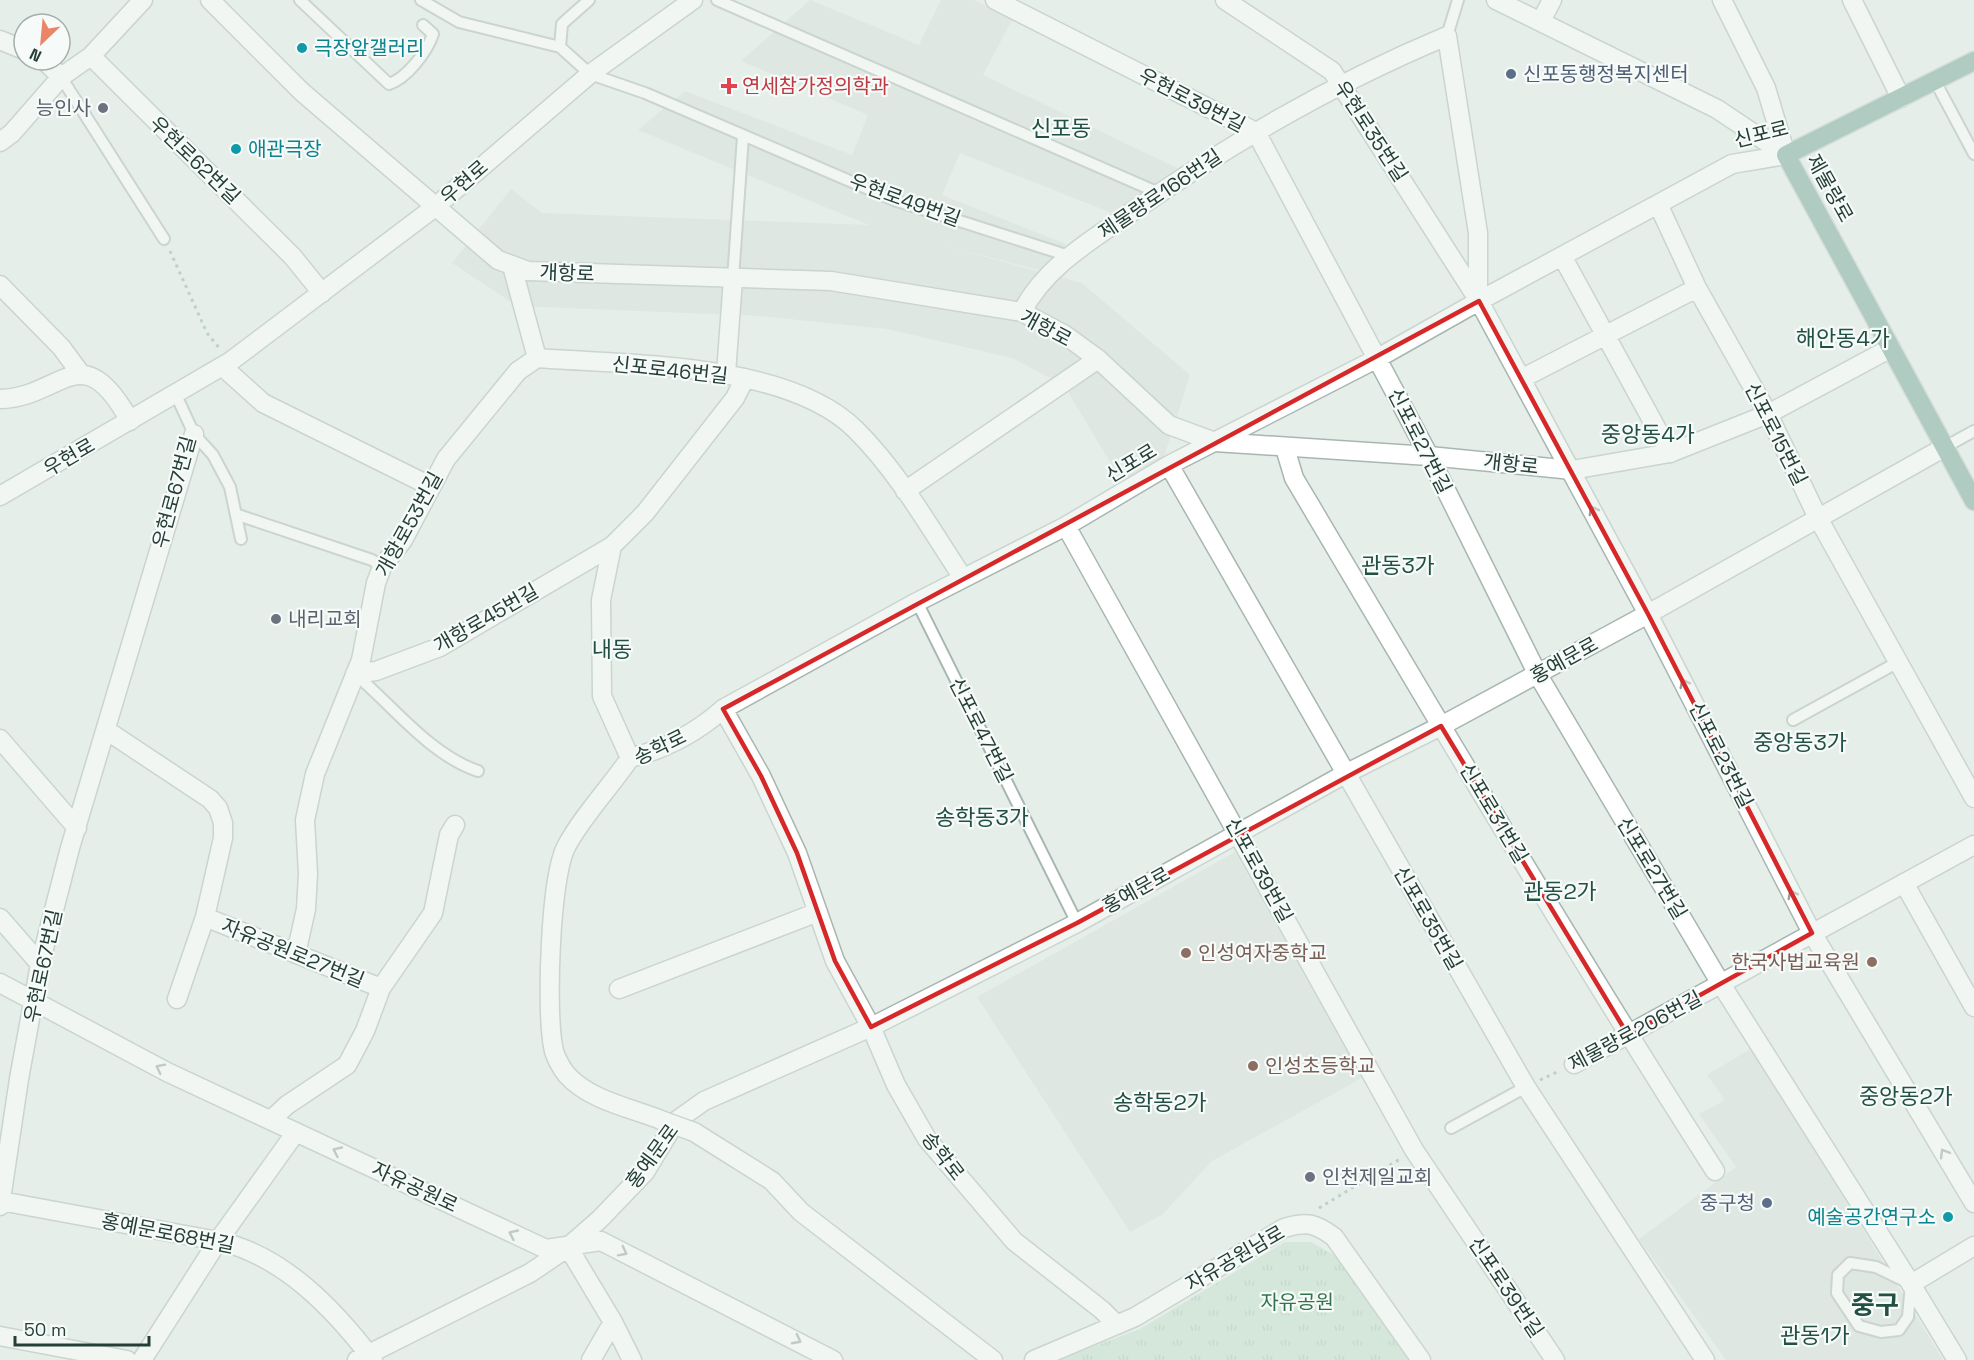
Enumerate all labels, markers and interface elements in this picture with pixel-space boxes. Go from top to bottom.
north arrow [12,12,72,72]
place label: 극장앞갤러리 [314,35,424,61]
marker: 극장앞갤러리 [295,41,309,55]
text: N [26,43,45,67]
place label: 신포동행정복지센터 [1523,61,1689,87]
street label: 우현로39번길 [1134,62,1250,138]
marker: 신포동행정복지센터 [1504,67,1518,81]
place label: 연세참가정의학과 [742,73,889,99]
street label: 우현로35번길 [1328,75,1414,187]
marker: 연세참가정의학과 [720,77,738,95]
place label: 능인사 [36,95,91,121]
marker: 능인사 [96,101,110,115]
street label: 우현로62번길 [144,110,246,210]
district label: 신포동 [1031,114,1091,142]
street label: 신포로 [1731,115,1791,153]
place label: 애관극장 [248,136,322,162]
marker: 애관극장 [229,142,243,156]
street label: 제물량로166번길 [1093,143,1227,245]
street label: 제물량로 [1801,150,1859,226]
street label: 우현로 [435,154,493,210]
street label: 우현로49번길 [846,168,964,232]
street label: 개항로 [539,259,595,287]
street label: 개항로 [1016,304,1076,352]
district label: 해안동4가 [1796,324,1890,352]
street label: 신포로46번길 [611,351,729,389]
street label: 신포로15번길 [1739,378,1813,490]
street label: 신포로27번길 [1382,384,1458,498]
district label: 중앙동4가 [1601,420,1695,448]
street label: 우현로 [39,432,99,482]
street label: 우현로67번길 [147,433,201,551]
street label: 신포로 [1101,438,1161,488]
street label: 개항로 [1482,448,1540,480]
street label: 개항로53번길 [369,467,449,581]
one-way arrow [1589,506,1600,517]
district label: 관동3가 [1361,551,1435,579]
street label: 개항로45번길 [429,578,543,658]
place label: 내리교회 [288,606,362,632]
marker: 내리교회 [269,612,283,626]
street label: 홍예문로 [1526,631,1602,689]
district label: 내동 [592,635,632,663]
street label: 신포로47번길 [943,673,1019,787]
one-way arrow [1680,679,1691,689]
street label: 신포로23번길 [1683,697,1759,813]
street label: 송학로 [629,723,691,771]
district label: 중앙동3가 [1753,728,1847,756]
street label: 신포로31번길 [1454,758,1534,868]
district label: 송학동3가 [935,803,1029,831]
street label: 신포로27번길 [1611,812,1693,924]
street label: 신포로39번길 [1219,813,1299,927]
street label: 홍예문로 [1098,861,1174,919]
street label: 신포로35번길 [1388,861,1468,975]
district label: 관동2가 [1523,877,1597,905]
one-way arrow [1788,890,1799,900]
street label: 우현로67번길 [18,907,68,1025]
street label: 자유공원로27번길 [218,912,368,994]
place label: 인성여자중학교 [1198,940,1327,966]
marker: 인성여자중학교 [1179,946,1193,960]
place label: 한국사법교육원 [1731,949,1860,975]
marker: 한국사법교육원 [1865,955,1879,969]
street label: 제물량로206번길 [1564,985,1706,1077]
place label: 인성초등학교 [1265,1053,1375,1079]
marker: 인성초등학교 [1246,1059,1260,1073]
one-way arrow [156,1064,166,1075]
district label: 중앙동2가 [1859,1082,1953,1110]
district label: 송학동2가 [1113,1088,1207,1116]
street label: 홍예문로 [620,1119,684,1193]
street label: 송학로 [916,1126,970,1186]
one-way arrow [332,1146,343,1158]
one-way arrow [1939,1149,1951,1159]
street label: 자유공원로 [368,1156,462,1218]
place label: 인천제일교회 [1322,1164,1432,1190]
marker: 인천제일교회 [1303,1170,1317,1184]
place label: 중구청 [1700,1190,1755,1216]
marker: 중구청 [1760,1196,1774,1210]
place label: 예술공간연구소 [1807,1204,1936,1230]
street label: 홍예문로68번길 [99,1207,237,1259]
marker: 예술공간연구소 [1941,1210,1955,1224]
street label: 자유공원남로 [1181,1219,1289,1297]
one-way arrow [509,1229,520,1241]
street label: 신포로39번길 [1463,1232,1549,1342]
one-way arrow [617,1245,628,1257]
district label: 중구 [1851,1288,1899,1322]
park label: 자유공원 [1260,1289,1334,1315]
scale bar [15,1309,148,1347]
text: 50 m [24,1318,66,1341]
district label: 관동1가 [1780,1321,1850,1349]
one-way arrow [791,1333,802,1344]

